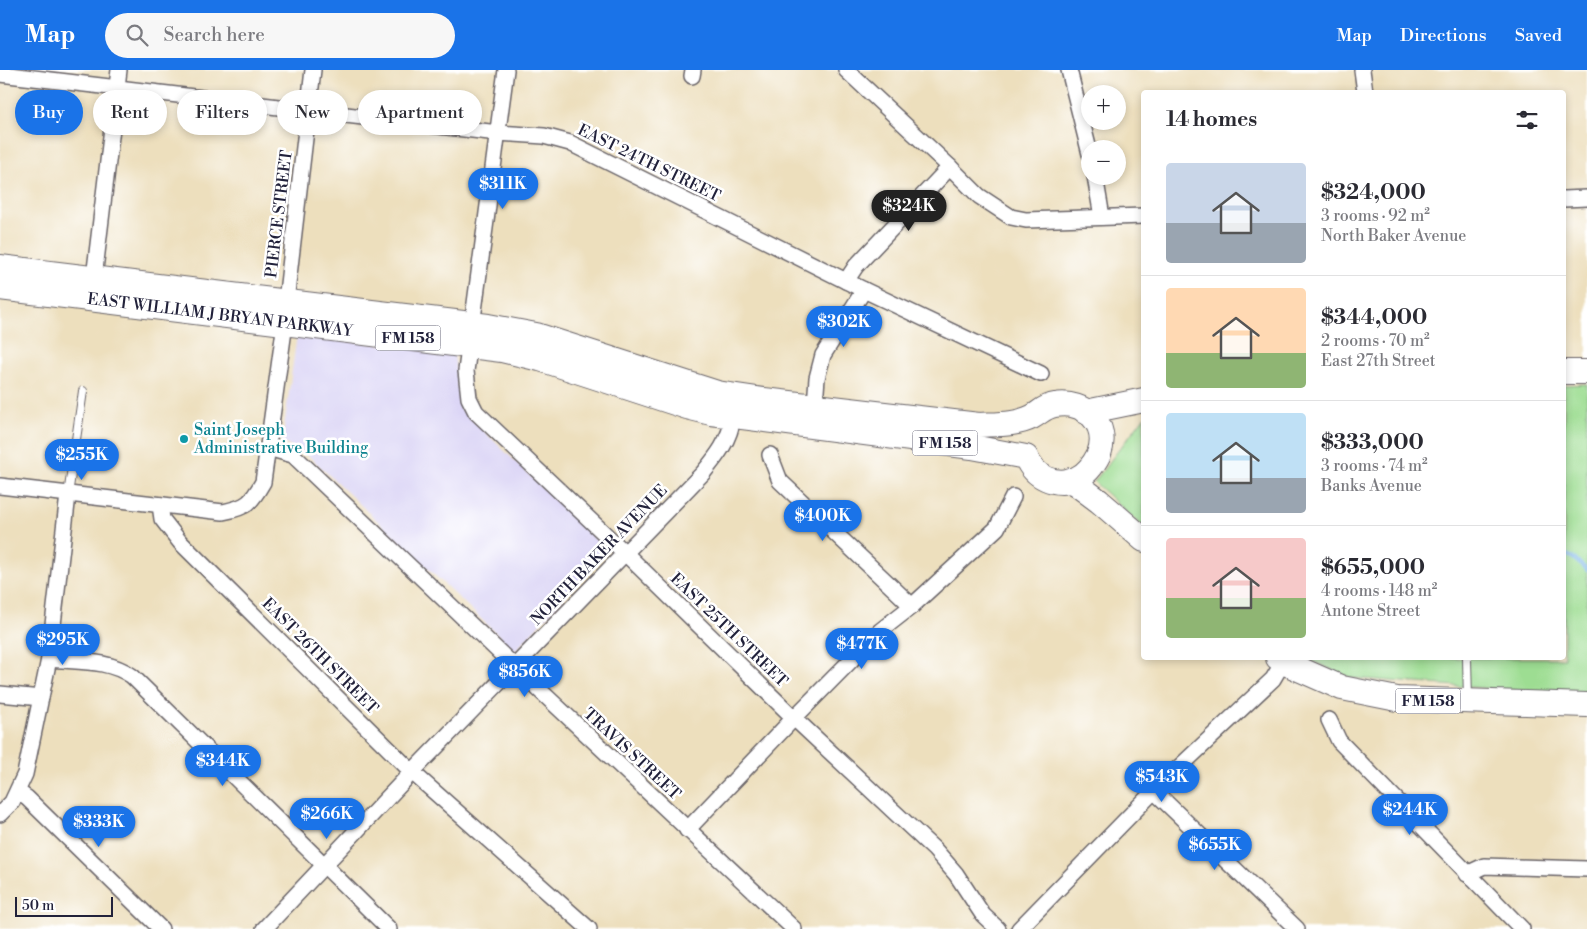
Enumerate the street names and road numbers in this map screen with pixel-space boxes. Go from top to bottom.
street label: EAST 24TH STREET [574,120,724,206]
street label: PIERCE STREET [261,149,297,279]
street label: EAST WILLIAM J BRYAN PARKWAY [86,289,355,341]
road number: FM 158 [376,326,440,350]
road number: FM 158 [912,430,978,456]
street label: NORTH BAKER AVENUE [527,480,671,630]
street label: EAST 25TH STREET [666,569,792,691]
street label: EAST 26TH STREET [258,594,382,718]
road number: FM 158 [1396,688,1460,714]
street label: TRAVIS STREET [579,704,685,804]

